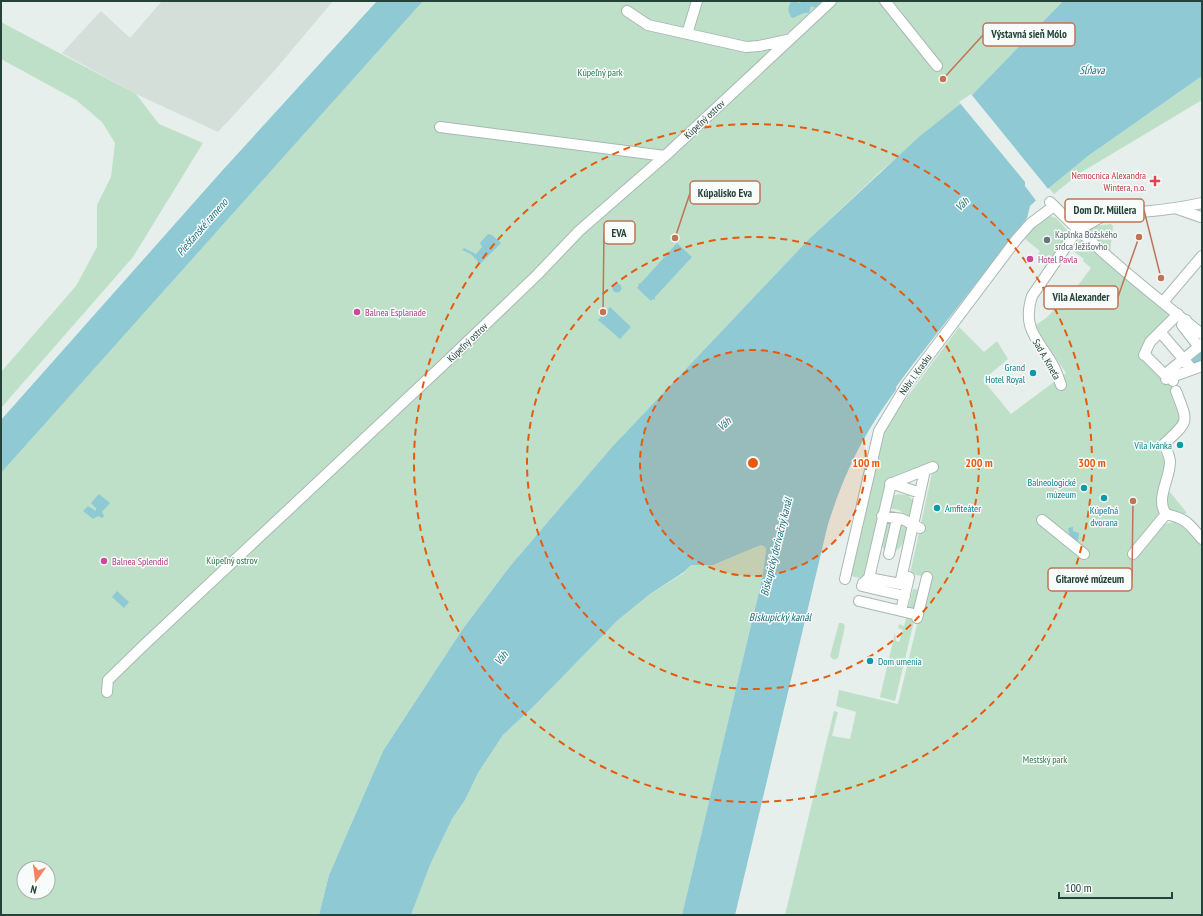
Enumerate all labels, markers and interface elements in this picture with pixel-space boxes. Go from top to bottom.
callout: Výstavná sieň Mólo [983,23,1075,46]
text: Výstavná sieň Mólo [990,27,1067,41]
water label: Sĺňava [1079,63,1105,77]
park label: Kúpeľný park [577,66,623,79]
street label: Kúpeľný ostrov [681,97,728,142]
place label: Nemocnica Alexandra Wintera, n.o. [1072,169,1146,194]
marker: Nemocnica Alexandra Wintera, n.o. [1149,175,1161,187]
callout: Kúpalisko Eva [690,181,760,204]
text: Kúpalisko Eva [698,186,753,200]
water label: Váh [952,193,973,214]
water label: Piešťanské rameno [173,195,231,259]
callout: Dom Dr. Müllera [1065,199,1144,222]
text: Dom Dr. Müllera [1074,203,1137,217]
callout: EVA [604,221,635,244]
text: EVA [611,226,627,240]
place label: Kaplnka Božského srdca Ježišovho [1055,228,1117,253]
marker: Kaplnka Božského srdca Ježišovho [1042,235,1052,245]
place label: Hotel Pavla [1038,253,1077,266]
marker: Hotel Pavla [1025,254,1035,264]
callout: Vila Alexander [1044,286,1118,309]
text: Vila Alexander [1052,290,1110,304]
place label: Balnea Esplanade [365,306,426,319]
marker: Balnea Esplanade [352,307,362,317]
street label: Kúpeľný ostrov [444,320,490,365]
street label: Sad A. Kmeťa [1030,337,1063,382]
street label: Nábr. I. Krasku [896,351,935,397]
place label: Grand Hotel Royal [985,361,1026,386]
marker: Grand Hotel Royal [1028,368,1038,378]
water label: Váh [714,413,735,434]
place label: Vila Ivánka [1133,439,1172,452]
marker: Vila Ivánka [1175,440,1185,450]
text: 100 m [852,455,880,470]
text: 200 m [965,455,993,470]
text: 300 m [1078,455,1106,470]
centre of rings [746,456,760,470]
place label: Balneologické múzeum [1028,476,1076,501]
marker: Balneologické múzeum [1079,483,1089,493]
marker: Kúpeľná dvorana [1099,493,1109,503]
water label: Biskupický derivačný kanál [757,495,795,597]
place label: Amfiteáter [945,502,981,515]
marker: Amfiteáter [932,503,942,513]
place label: Kúpeľná dvorana [1090,504,1118,529]
park label: Kúpeľný ostrov [206,554,258,567]
place label: Balnea Splendid [112,555,168,568]
marker: Balnea Splendid [99,556,109,566]
callout: Gitarové múzeum [1048,568,1132,591]
text: Gitarové múzeum [1056,572,1124,586]
water label: Biskupický kanál [749,610,813,624]
water label: Váh [491,647,511,668]
place label: Dom umenia [878,655,922,668]
marker: Dom umenia [865,656,875,666]
park label: Mestský park [1023,753,1067,766]
north arrow [16,860,56,900]
scale bar [1059,874,1172,900]
text: 100 m [1065,880,1092,895]
text: N [29,882,38,897]

